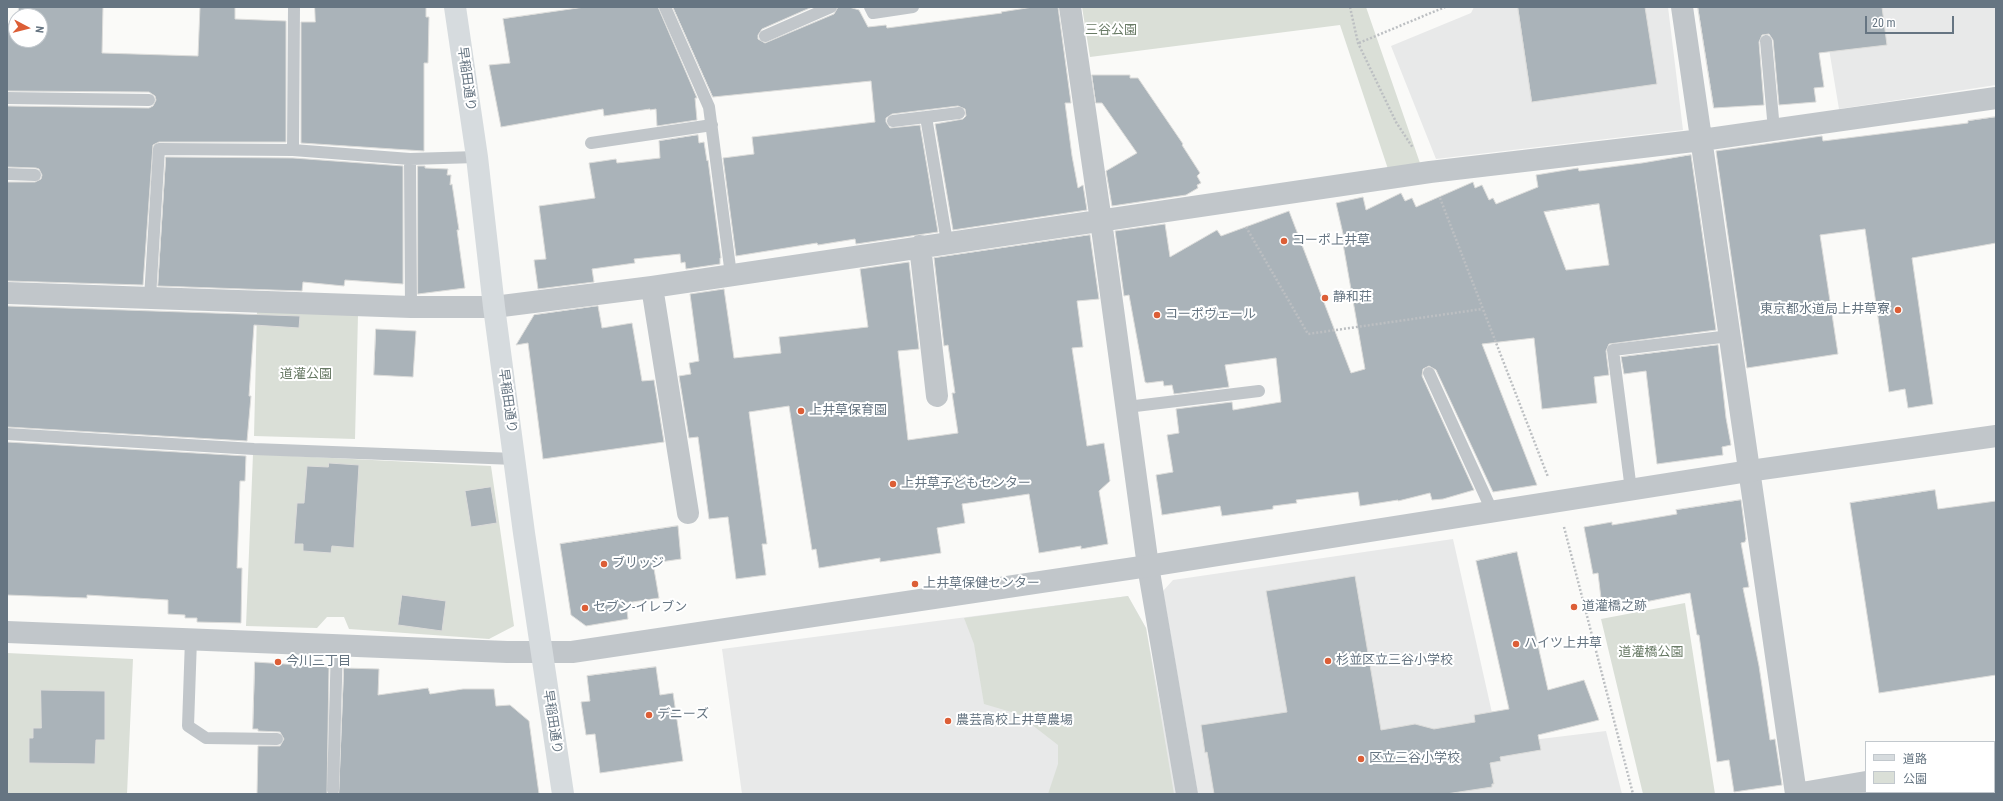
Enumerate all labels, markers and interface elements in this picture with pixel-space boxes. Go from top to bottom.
north arrow [8,8,48,48]
scale bar [1867,8,1956,34]
text: 20 m [1872,16,1896,30]
park label: 三谷公園 [1085,23,1137,39]
text: N [33,25,46,34]
street label: 早稲田通り [454,46,478,112]
place label: コーポ上井草 [1292,233,1370,249]
marker: コーポ上井草 [1279,236,1289,246]
place label: 静和荘 [1333,290,1372,306]
marker: 静和荘 [1320,293,1330,303]
place label: 東京都水道局上井草寮 [1760,302,1890,318]
marker: 東京都水道局上井草寮 [1893,305,1903,315]
place label: コーポヴェール [1165,307,1256,323]
marker: コーポヴェール [1152,310,1162,320]
park label: 道灌公園 [280,367,332,383]
street label: 早稲田通り [495,368,519,434]
place label: 上井草保育園 [809,403,887,419]
marker: 上井草保育園 [796,406,806,416]
place label: 上井草子どもセンター [901,476,1031,492]
marker: 上井草子どもセンター [888,479,898,489]
place label: ブリッジ [612,556,664,572]
marker: ブリッジ [599,559,609,569]
place label: 上井草保健センター [923,576,1040,592]
marker: 上井草保健センター [910,579,920,589]
place label: 道灌橋之跡 [1582,599,1647,615]
place label: セブン-イレブン [593,600,687,616]
marker: 道灌橋之跡 [1569,602,1579,612]
marker: セブン-イレブン [580,603,590,613]
place label: ハイツ上井草 [1524,636,1602,652]
marker: ハイツ上井草 [1511,639,1521,649]
park label: 道灌橋公園 [1619,645,1683,661]
place label: 杉並区立三谷小学校 [1336,653,1453,669]
place label: 今川三丁目 [286,654,351,670]
marker: 杉並区立三谷小学校 [1323,656,1333,666]
marker: 今川三丁目 [273,657,283,667]
street label: 早稲田通り [539,689,565,755]
place label: デニーズ [657,707,709,723]
marker: デニーズ [644,710,654,720]
place label: 農芸高校上井草農場 [956,713,1073,729]
marker: 農芸高校上井草農場 [943,716,953,726]
legend [1865,741,1995,793]
place label: 区立三谷小学校 [1369,751,1460,767]
text: 道路 [1903,752,1927,766]
marker: 区立三谷小学校 [1356,754,1366,764]
text: 公園 [1903,772,1927,786]

